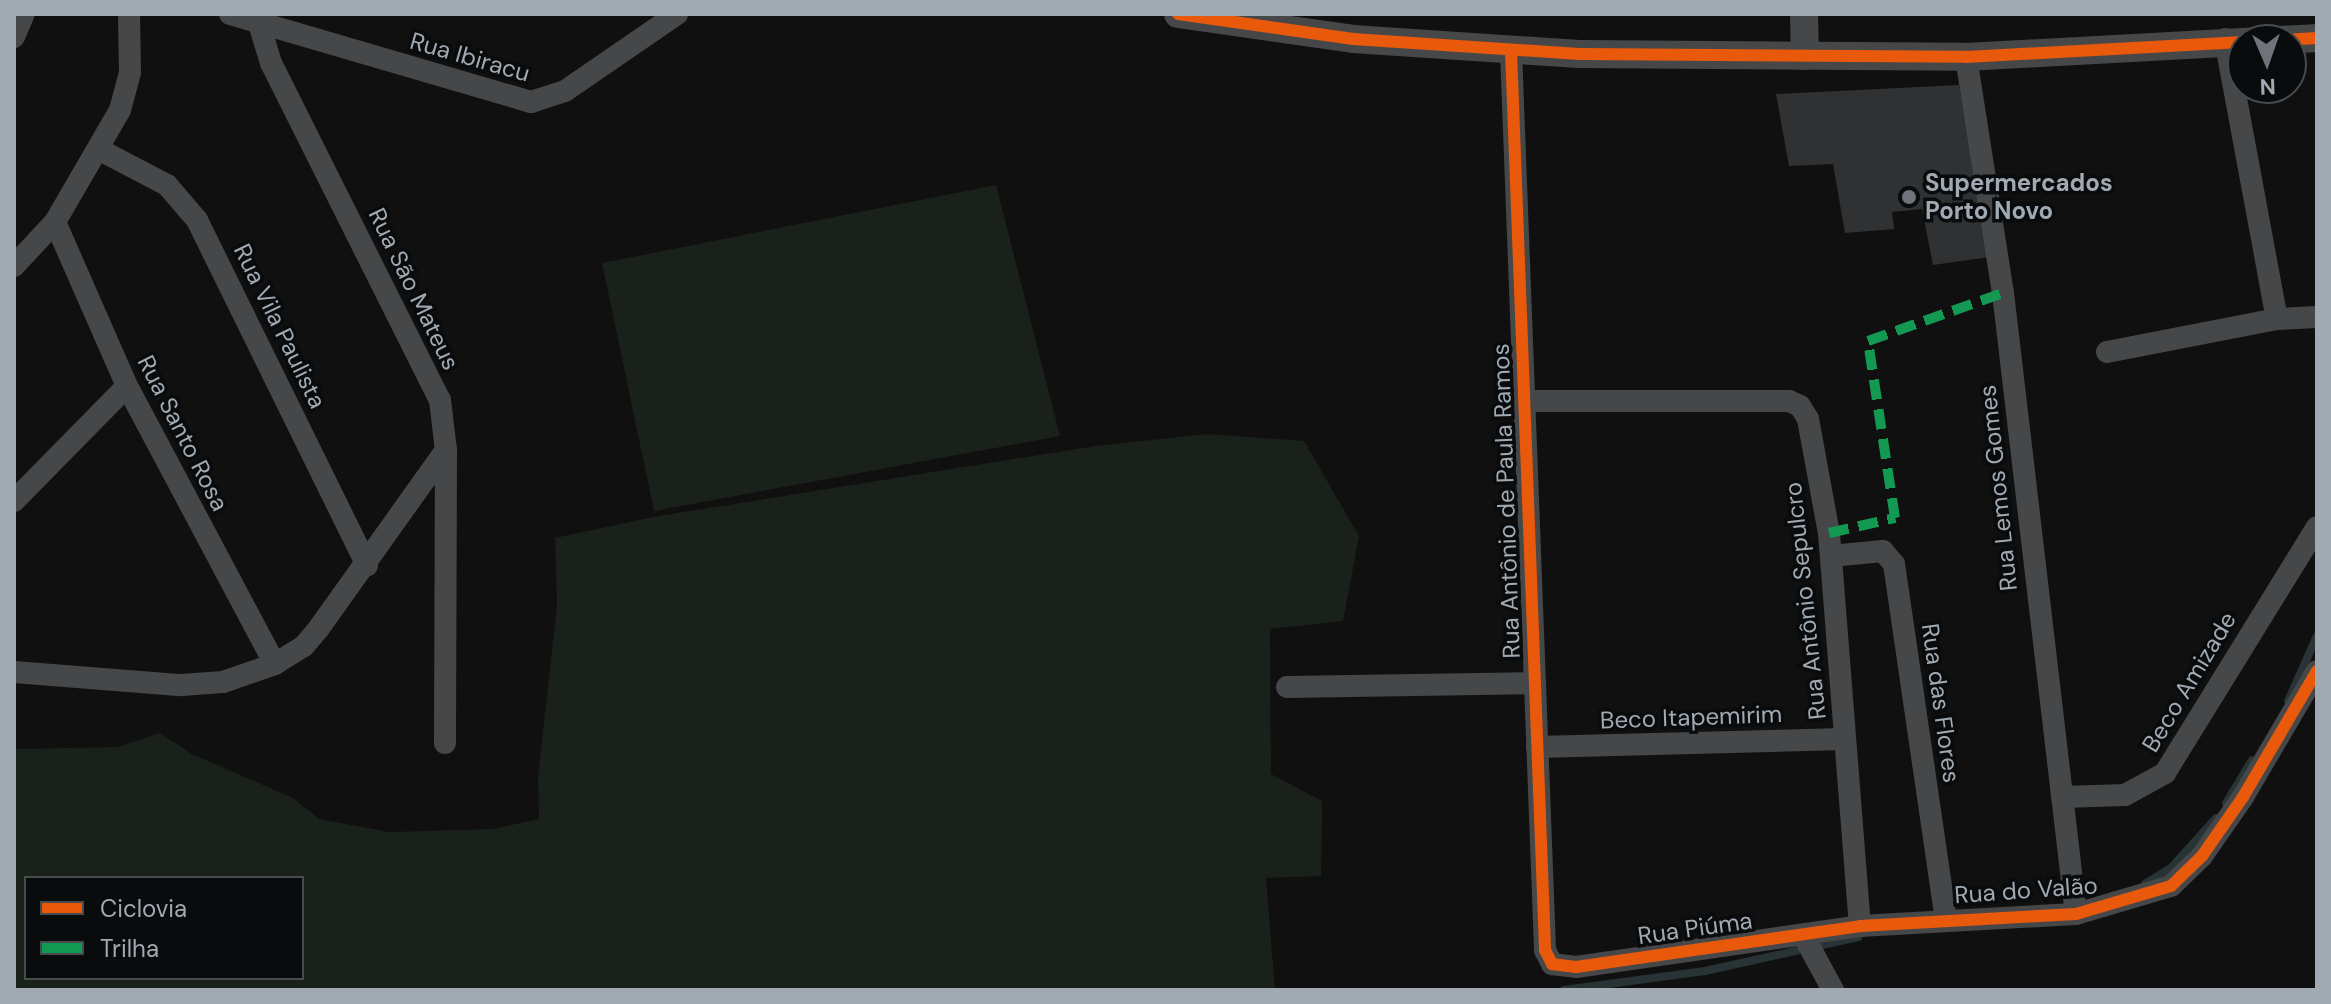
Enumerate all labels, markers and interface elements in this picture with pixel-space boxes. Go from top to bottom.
north arrow [2227,24,2307,104]
street label: Rua Ibiracu [407,26,533,88]
text: N [2259,72,2276,101]
place label: Supermercados Porto Novo [1925,169,2113,225]
marker: Supermercados Porto Novo [1900,188,1918,206]
street label: Rua São Mateus [362,203,466,375]
street label: Rua Vila Paulista [228,239,332,413]
street label: Rua Antônio de Paula Ramos [1486,343,1526,659]
street label: Rua Santo Rosa [131,350,235,516]
street label: Rua Lemos Gomes [1973,384,2023,592]
street label: Rua Antônio Sepulcro [1778,481,1832,721]
street label: Beco Amizade [2136,607,2242,757]
street label: Rua das Flores [1916,622,1966,784]
street label: Beco Itapemirim [1599,699,1783,735]
street label: Rua do Valão [1953,871,2099,909]
legend [24,876,304,980]
text: Ciclovia [100,893,187,924]
street label: Rua Piúma [1636,906,1754,950]
text: Trilha [100,933,159,964]

